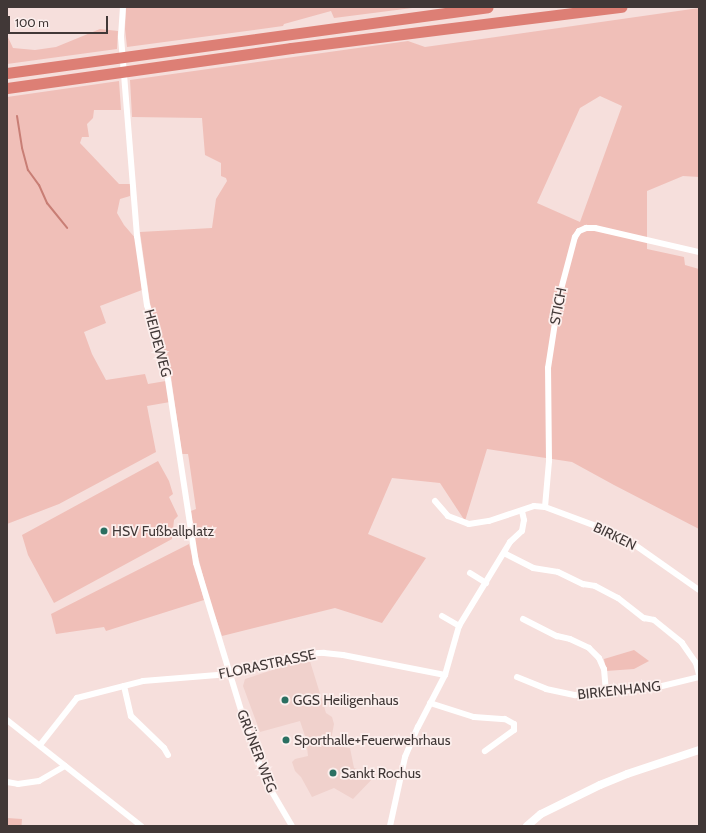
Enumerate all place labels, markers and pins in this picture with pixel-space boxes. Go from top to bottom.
place label: HSV Fußballplatz [112,523,214,539]
marker: HSV Fußballplatz [99,526,109,536]
place label: GGS Heiligenhaus [293,692,399,708]
marker: GGS Heiligenhaus [280,695,290,705]
place label: Sporthalle+Feuerwehrhaus [294,732,450,748]
marker: Sporthalle+Feuerwehrhaus [281,735,291,745]
place label: Sankt Rochus [341,765,421,781]
marker: Sankt Rochus [328,768,338,778]

